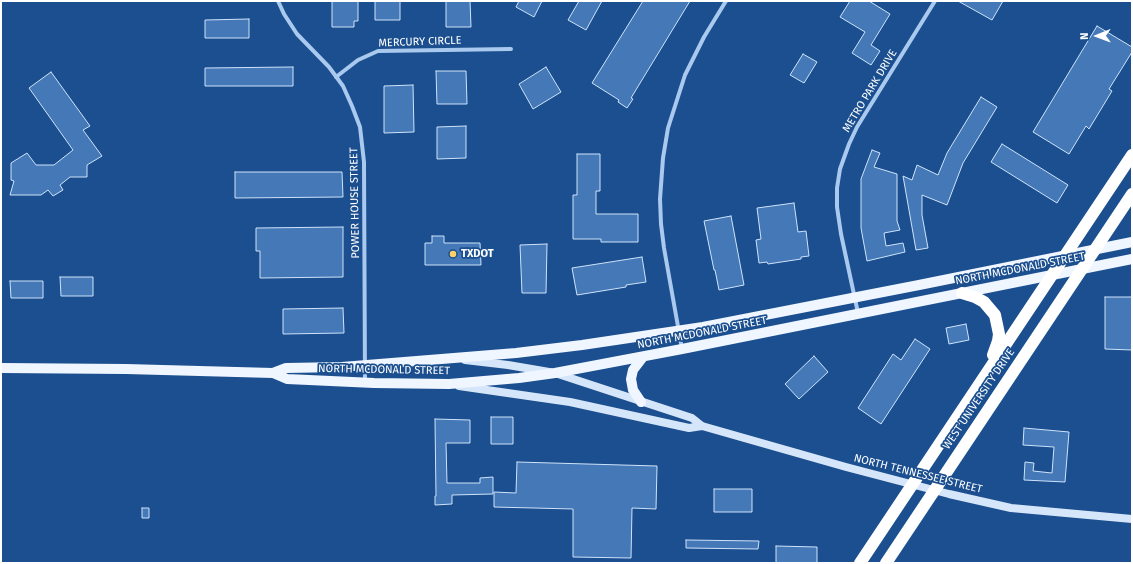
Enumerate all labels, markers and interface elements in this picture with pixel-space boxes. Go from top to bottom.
north arrow [1077,16,1117,56]
text: N [1078,32,1091,40]
street label: MERCURY CIRCLE [378,34,462,50]
street label: METRO PARK DRIVE [840,47,900,135]
street label: POWER HOUSE STREET [347,147,363,259]
place label: TXDOT [461,247,494,261]
marker: TXDOT [448,249,458,259]
street label: NORTH MCDONALD STREET [954,250,1086,288]
street label: NORTH MCDONALD STREET [636,314,768,352]
street label: WEST UNIVERSITY DRIVE [940,346,1018,452]
street label: NORTH MCDONALD STREET [318,362,450,378]
street label: NORTH TENNESSEE STREET [852,452,984,496]

